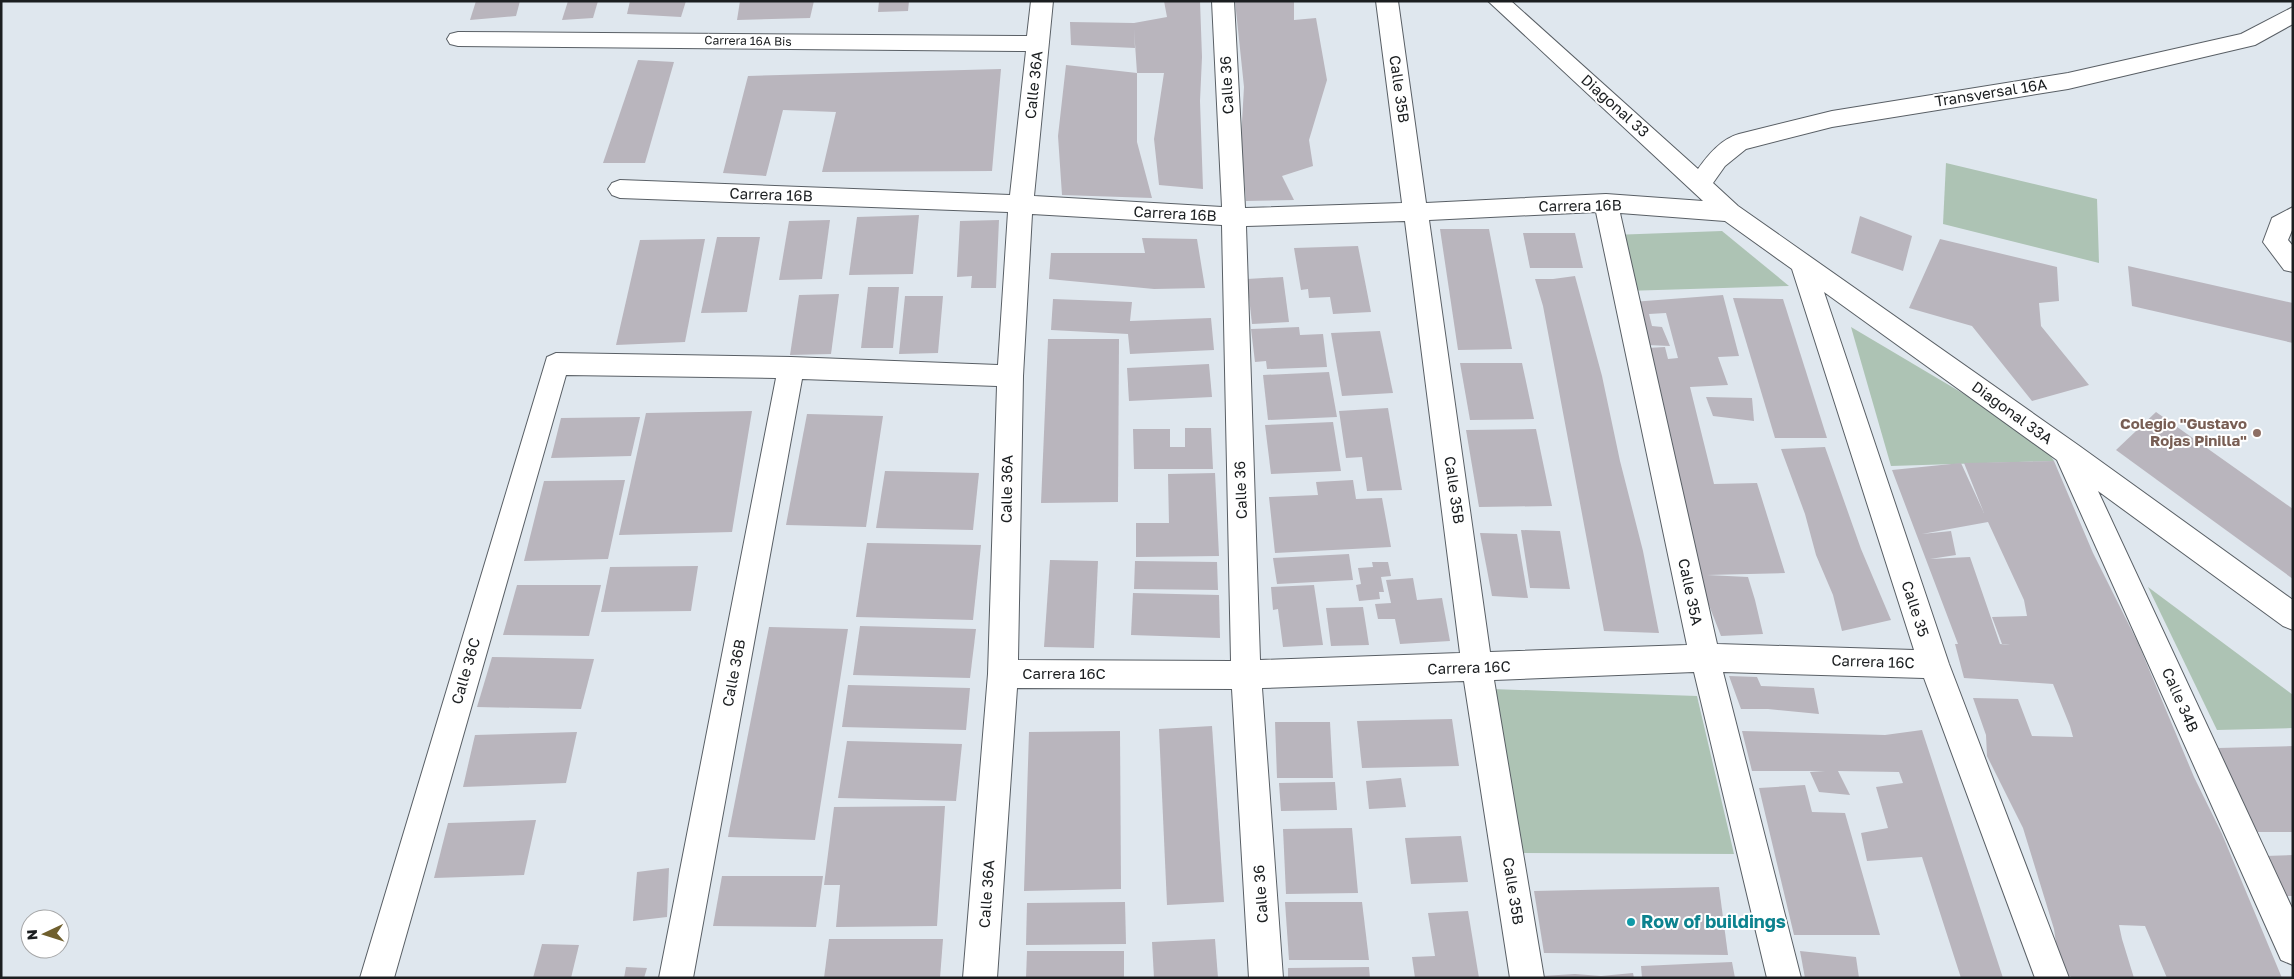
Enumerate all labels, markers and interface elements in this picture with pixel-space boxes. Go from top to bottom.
street label: Carrera 16A Bis [704,32,792,49]
street label: Calle 36A [1020,50,1046,120]
street label: Calle 35B [1386,54,1414,124]
street label: Calle 36 [1215,55,1237,115]
street label: Diagonal 33 [1578,70,1653,140]
street label: Transversal 16A [1933,74,2048,110]
street label: Carrera 16B [729,184,813,204]
street label: Carrera 16B [1538,195,1622,215]
street label: Carrera 16B [1133,202,1217,224]
street label: Diagonal 33A [1969,377,2056,447]
place label: Colegio "Gustavo Rojas Pinilla" [2120,414,2247,449]
marker: Colegio "Gustavo Rojas Pinilla" [2251,427,2263,439]
street label: Calle 36A [996,455,1016,523]
street label: Calle 35B [1441,455,1469,525]
street label: Calle 36 [1230,461,1250,520]
street label: Calle 35A [1675,557,1707,627]
street label: Calle 35 [1898,578,1933,639]
street label: Calle 36C [447,635,483,706]
street label: Calle 36B [718,637,748,708]
street label: Carrera 16C [1831,651,1915,671]
street label: Carrera 16C [1427,657,1511,677]
street label: Carrera 16C [1022,664,1106,682]
street label: Calle 34B [2159,665,2203,735]
street label: Calle 35B [1500,856,1528,926]
street label: Calle 36A [975,859,997,929]
street label: Calle 36 [1249,864,1271,924]
north arrow [20,909,70,959]
place label: Row of buildings [1641,910,1786,932]
marker: Row of buildings [1625,916,1637,928]
text: N [23,929,40,941]

